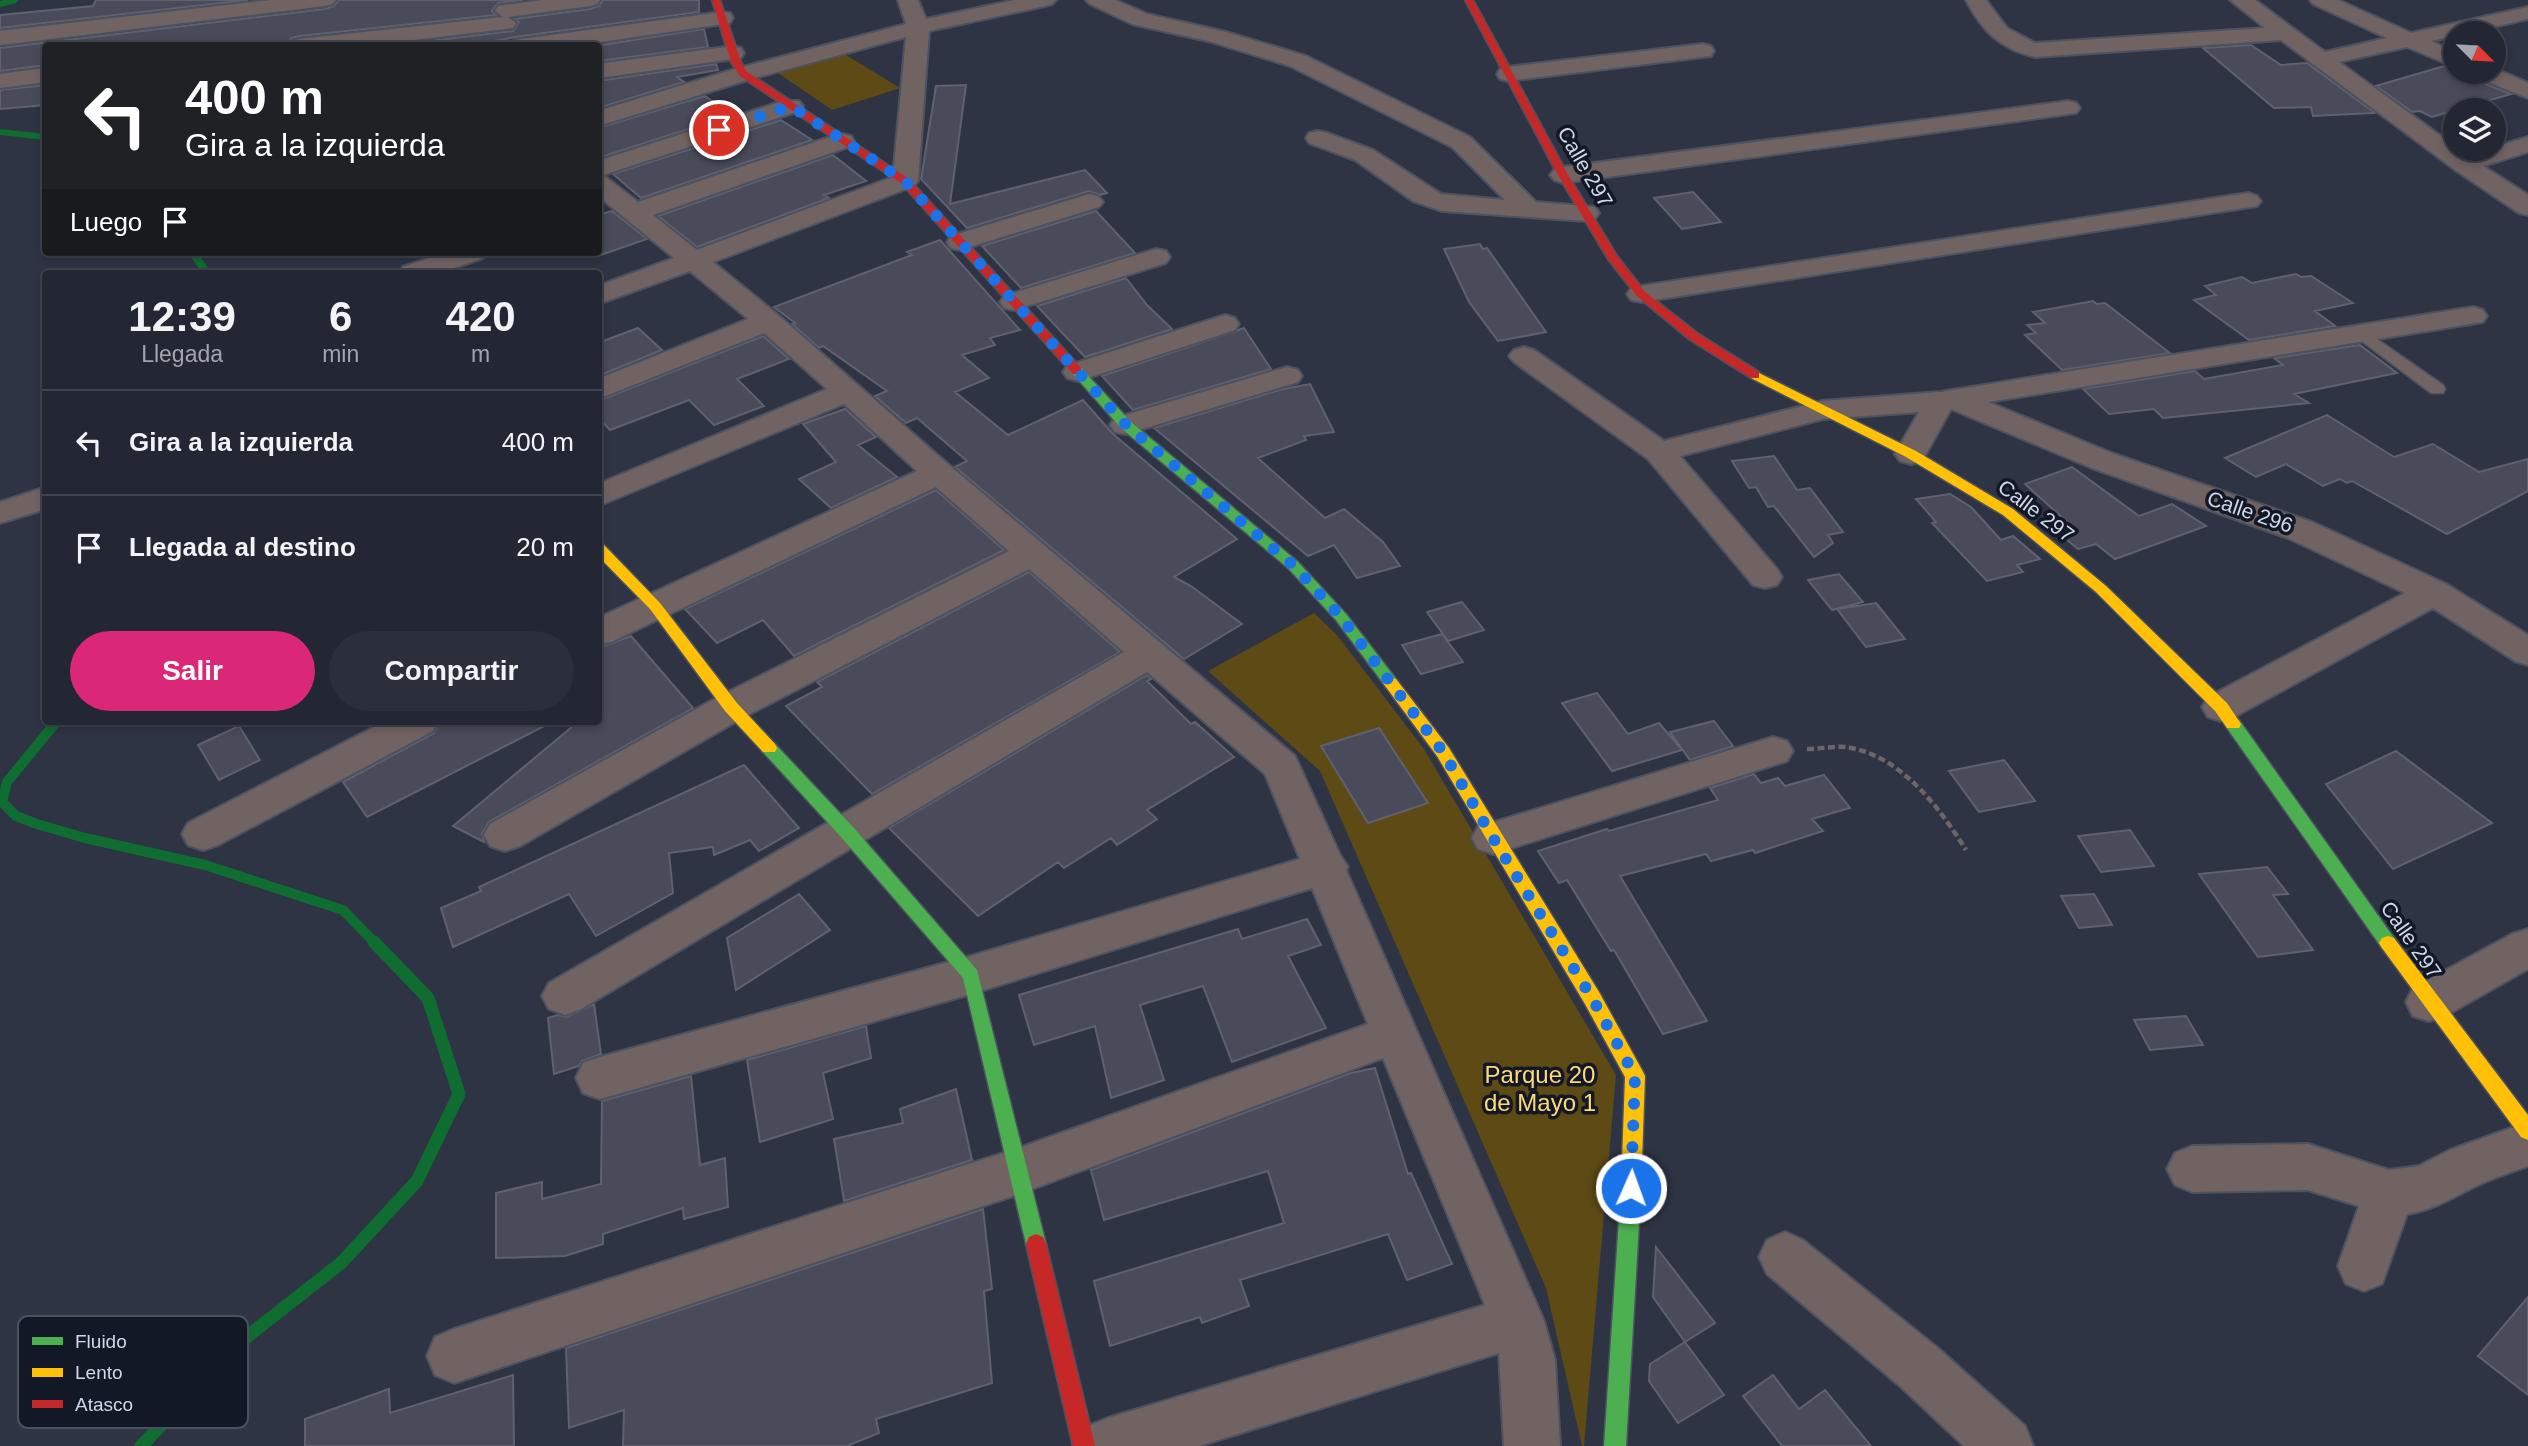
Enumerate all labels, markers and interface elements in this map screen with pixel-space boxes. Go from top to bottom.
north arrow [2443,21,2506,84]
map controls [2443,21,2506,161]
icon: left [70,70,161,161]
text: 400 m [185,70,324,124]
button: layers [2443,98,2506,161]
pin [689,100,749,160]
icon: arrive [700,111,738,149]
street label: Calle 297 [1553,123,1618,211]
text: Gira a la izquierda [185,127,445,163]
icon: arrive [156,203,194,241]
text: Luego [70,207,142,237]
text: 12:39 [128,293,236,340]
text: 6 [329,293,352,340]
text: 420 [446,293,516,340]
text: Llegada [141,341,223,367]
text: min [322,341,359,367]
text: m [471,341,490,367]
icon: left [70,424,108,462]
text: Gira a la izquierda [129,427,353,457]
text: 400 m [502,427,574,457]
street label: Calle 297 [1994,475,2079,546]
street label: Calle 296 [2204,486,2296,537]
icon: arrive [70,529,108,567]
text: Llegada al destino [129,532,356,562]
text: 20 m [516,532,574,562]
button: Salir [70,631,315,711]
button: Compartir [329,631,574,711]
street label: Calle 297 [2377,897,2446,983]
park label: Parque 20 de Mayo 1 [1484,1061,1596,1116]
position arrow [1594,1151,1668,1225]
legend [18,1316,248,1428]
text: Fluido [75,1331,127,1352]
text: Lento [75,1362,123,1383]
text: Atasco [75,1394,133,1415]

